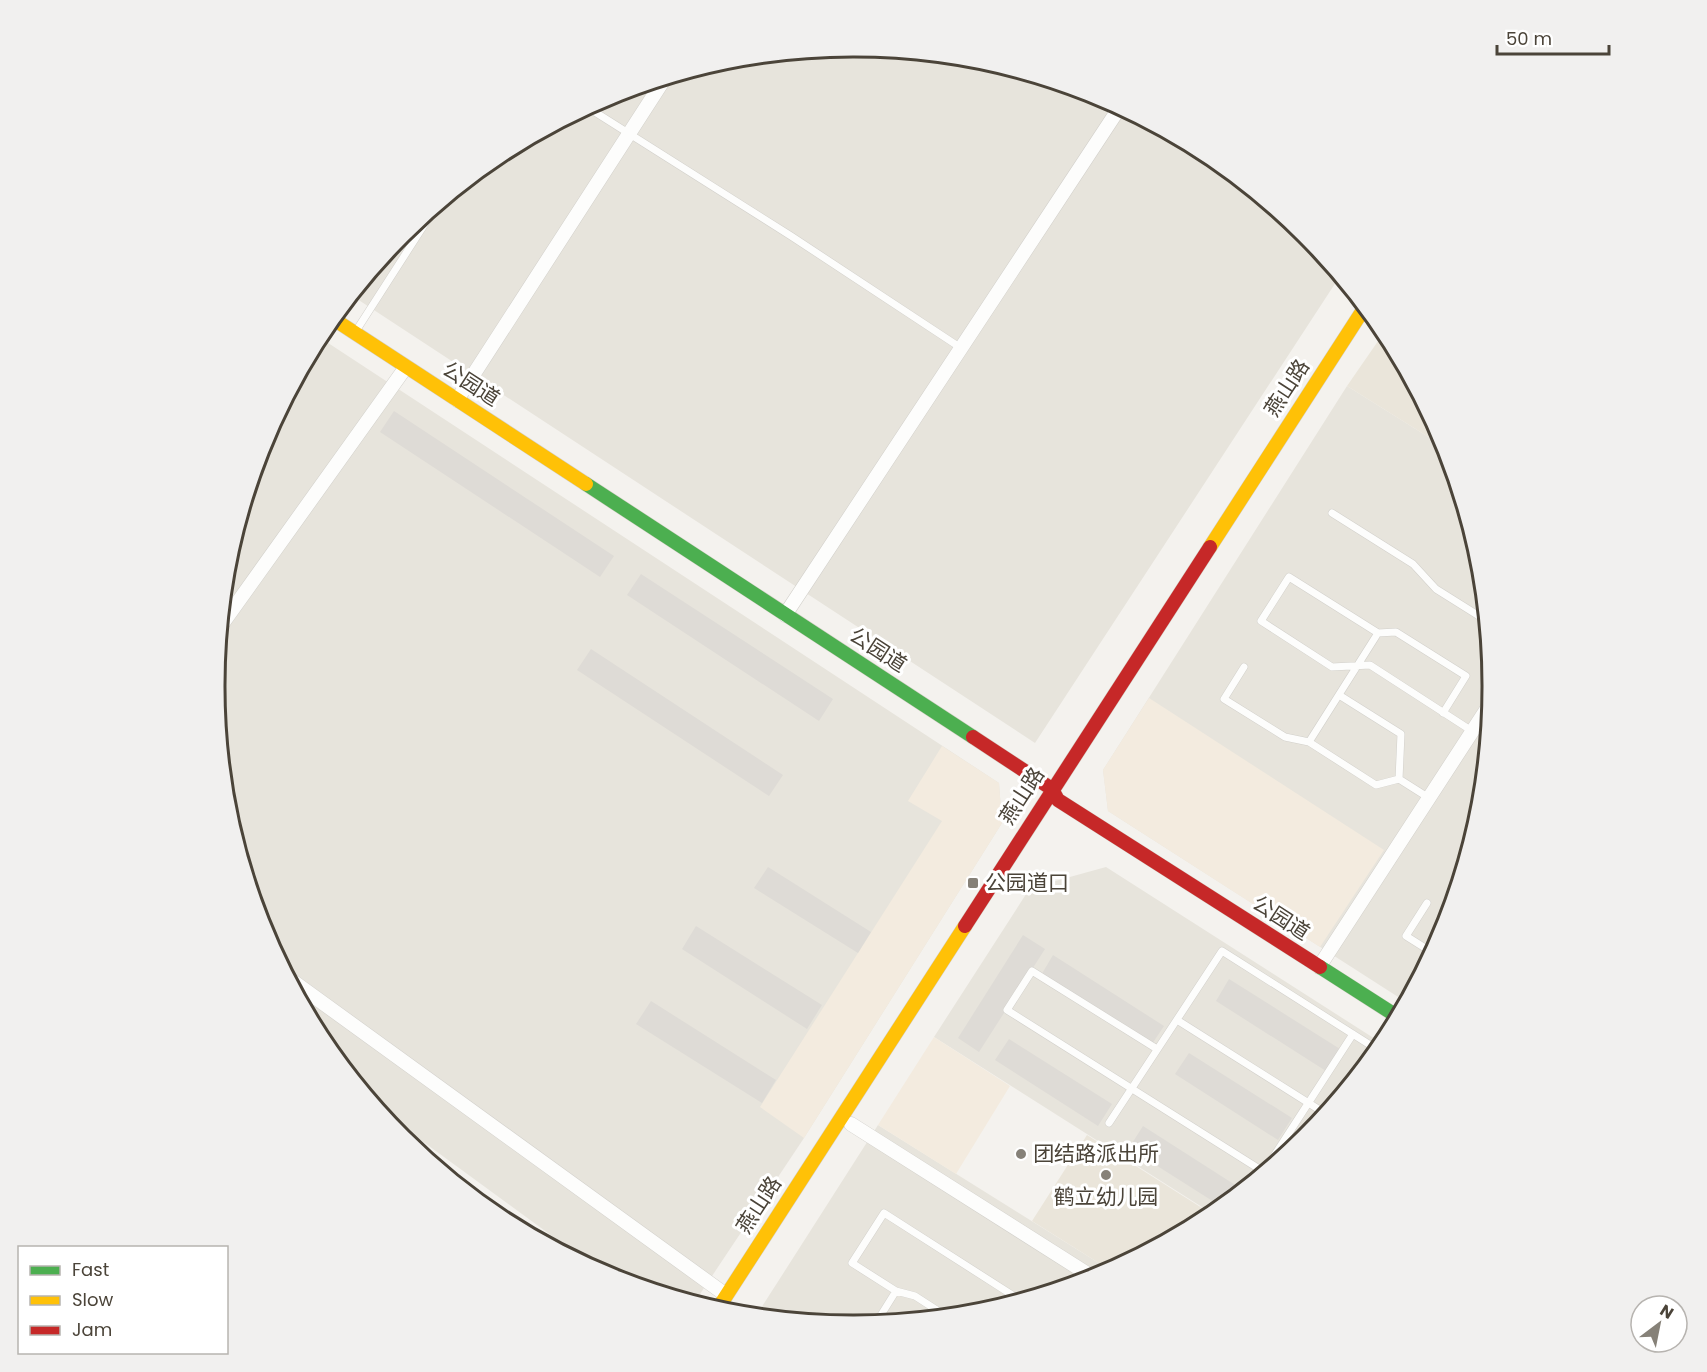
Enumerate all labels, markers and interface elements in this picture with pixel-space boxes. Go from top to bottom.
scale bar [1497,18,1610,56]
text: 50 m [1506,26,1552,51]
street label: 燕山路 [1257,353,1316,422]
street label: 公园道 [437,354,506,413]
street label: 公园道 [844,620,913,679]
street label: 燕山路 [992,761,1051,830]
place label: 公园道口 [985,868,1069,897]
marker: 公园道口 [966,876,980,890]
street label: 公园道 [1247,888,1316,947]
place label: 团结路派出所 [1033,1139,1159,1168]
marker: 团结路派出所 [1014,1147,1028,1161]
marker: 鹤立幼儿园 [1099,1168,1113,1182]
street label: 燕山路 [729,1170,788,1239]
place label: 鹤立幼儿园 [1054,1182,1159,1211]
legend [18,1246,228,1354]
text: Fast [72,1257,109,1282]
text: Slow [72,1287,114,1312]
north arrow [1629,1294,1689,1354]
text: N [1655,1299,1678,1325]
text: Jam [72,1317,112,1342]

